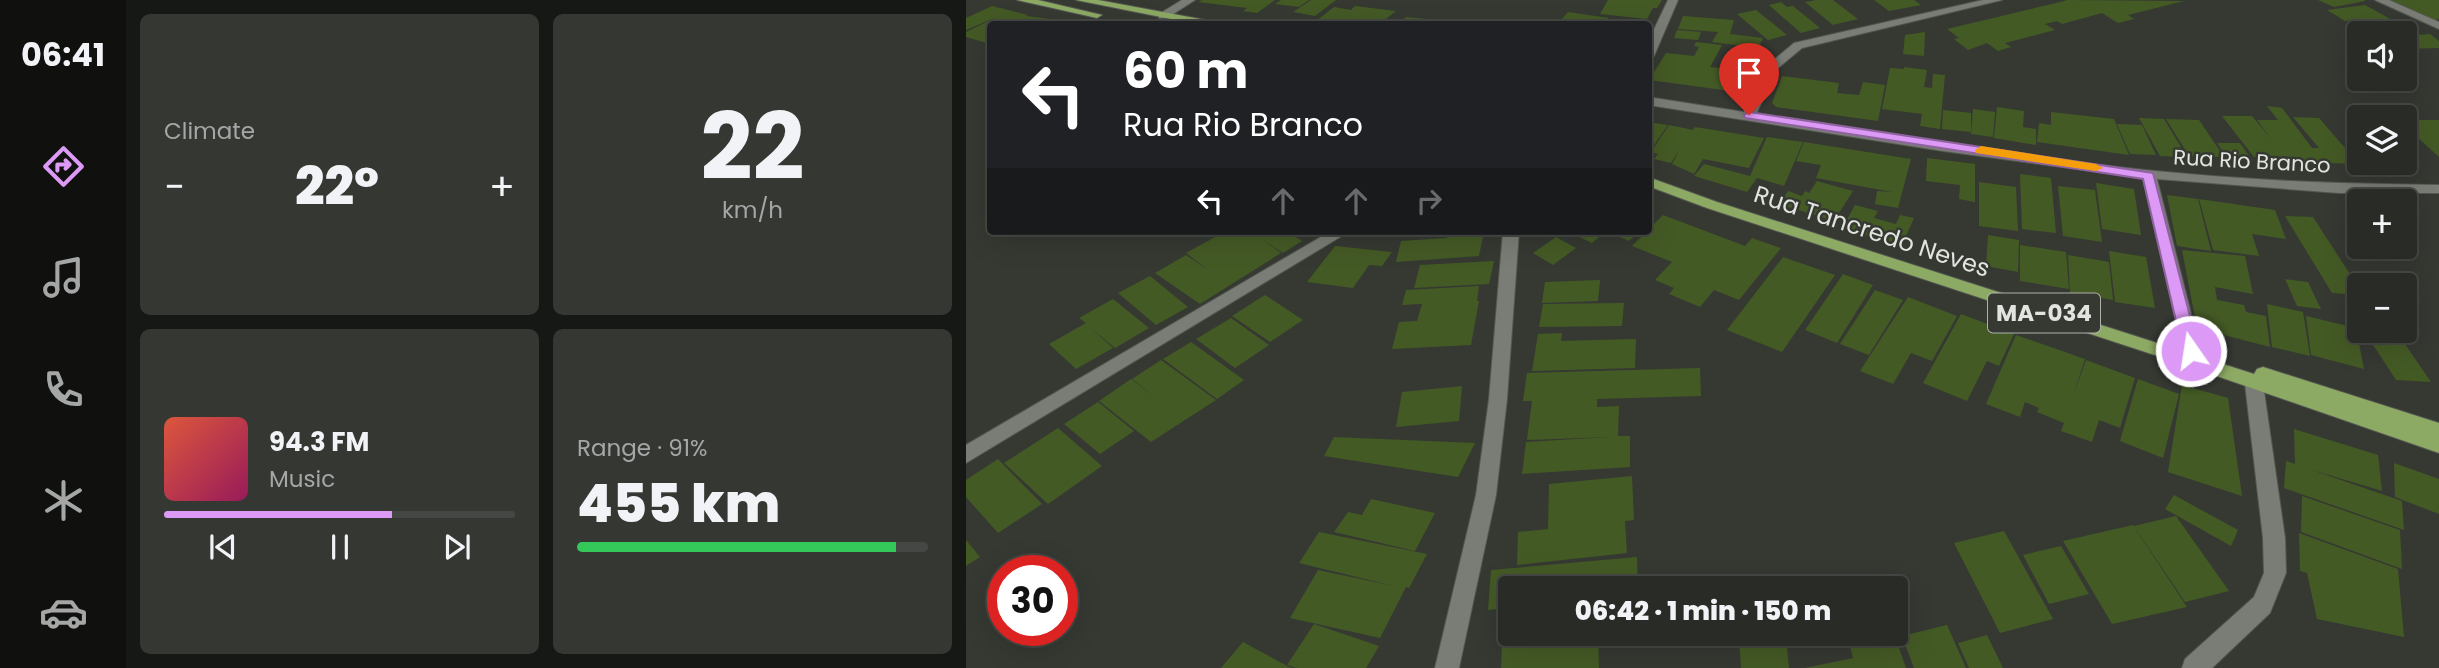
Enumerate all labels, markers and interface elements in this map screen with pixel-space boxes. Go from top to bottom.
map controls [2347,21,2417,343]
button: sound [2347,21,2417,91]
text: 06:41 [21,32,105,77]
text: 60 m [1123,37,1248,105]
pin [1719,43,1779,115]
icon: left [1008,49,1099,140]
icon: arrive [1730,54,1768,92]
text: 22 [701,83,804,211]
text: Rua Rio Branco [1123,102,1363,147]
button: layers [2347,105,2417,175]
text: Climate [164,115,255,147]
icon: directions [39,142,88,191]
street label: Rua Rio Branco [2173,142,2331,180]
text: 22° [295,150,379,223]
text: − [164,160,185,213]
text: + [489,160,515,213]
street label: Rua Tancredo Neves [1750,177,1994,285]
icon: left [1191,182,1229,220]
icon: ahead [1264,182,1302,220]
icon: ahead [1337,182,1375,220]
icon: right [1410,182,1448,220]
button: + [2347,189,2417,259]
text: km/h [722,194,783,226]
icon: music [39,253,88,302]
button: − [2347,273,2417,343]
road number: MA-034 [1988,294,2100,332]
position arrow [2154,314,2228,388]
icon: phone [39,365,88,414]
text: 94.3 FM [269,424,369,460]
text: Range · 91% [577,432,708,464]
text: Music [269,463,335,495]
text: 455 km [577,467,780,540]
icon: climate [39,476,88,525]
icon: previous [204,528,242,566]
icon: pause [321,528,359,566]
icon: next [438,528,476,566]
speed limit sign: 30 [987,555,1078,646]
icon: car [39,588,88,637]
text: 06:42 · 1 min · 150 m [1575,593,1831,629]

